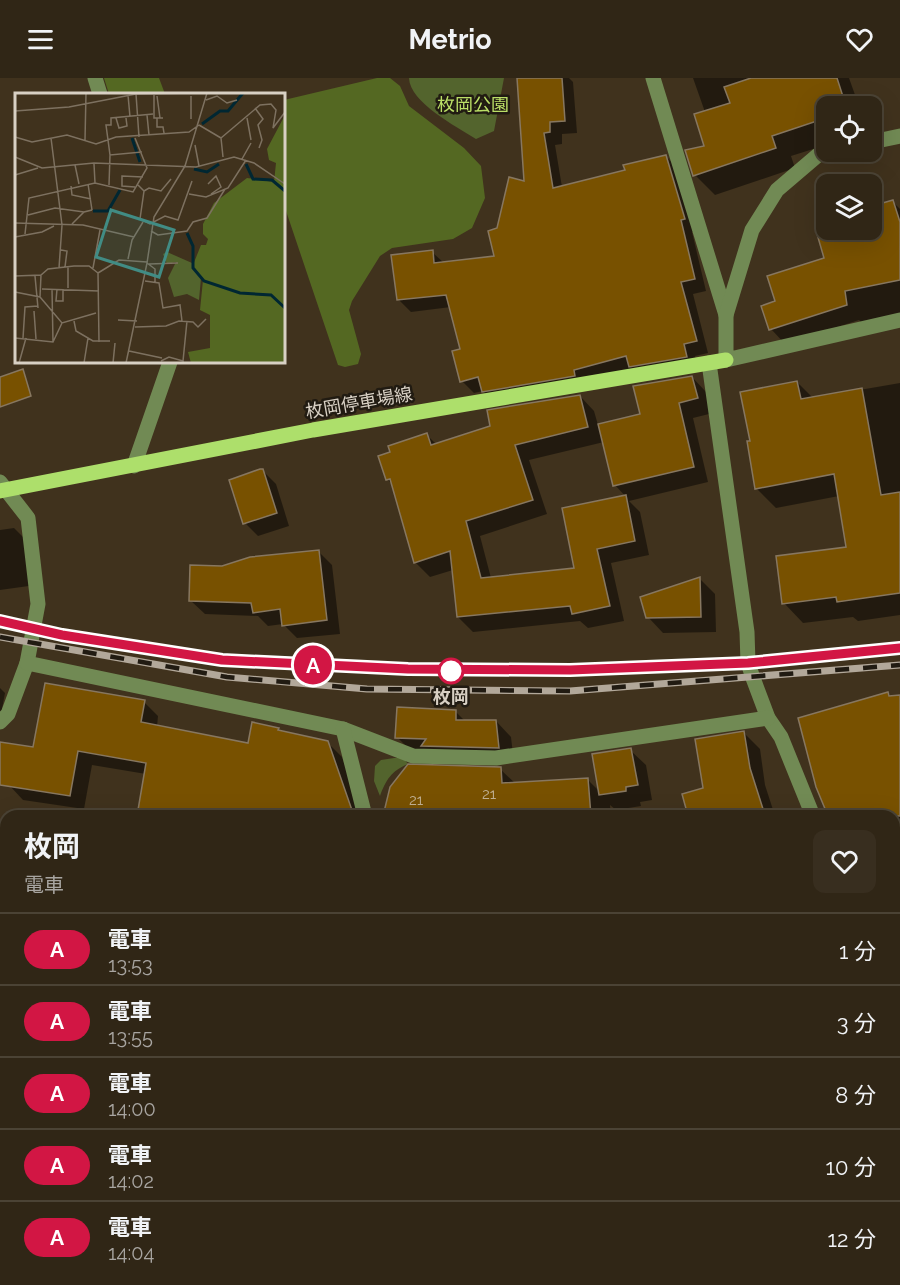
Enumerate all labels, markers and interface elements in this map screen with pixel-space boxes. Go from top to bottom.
icon: menu [24,23,57,56]
icon: heart [843,23,876,56]
text: Metrio [408,24,492,55]
inset map [15,93,285,363]
park label: 枚岡公園 [437,94,509,115]
map controls [816,96,882,240]
button: locate [816,96,882,162]
button: layers [816,174,882,240]
street label: 枚岡停車場線 [304,383,414,422]
line badge: A [294,646,332,684]
text: A [306,653,320,678]
marker: 枚岡 [438,658,464,684]
place label: 枚岡 [433,686,469,707]
house number: 21 [482,785,497,803]
house number: 21 [409,791,424,809]
text: 枚岡 [24,830,80,863]
button: heart [813,830,876,893]
text: 電車 [24,873,64,897]
text: 電車 [108,926,152,952]
text: A [50,937,64,962]
text: 1 分 [839,938,876,964]
text: 13:53 [108,953,153,977]
text: 電車 [108,998,152,1024]
text: A [50,1009,64,1034]
text: 3 分 [837,1010,876,1036]
text: 13:55 [108,1025,153,1049]
text: 電車 [108,1070,152,1096]
text: A [50,1081,64,1106]
text: 8 分 [835,1082,876,1108]
text: 14:00 [108,1097,156,1121]
text: 電車 [108,1142,152,1168]
text: A [50,1153,64,1178]
text: 10 分 [826,1154,876,1180]
text: 14:02 [108,1169,154,1193]
text: 電車 [108,1214,152,1240]
text: A [50,1225,64,1250]
text: 12 分 [828,1226,876,1252]
text: 14:04 [108,1241,154,1265]

